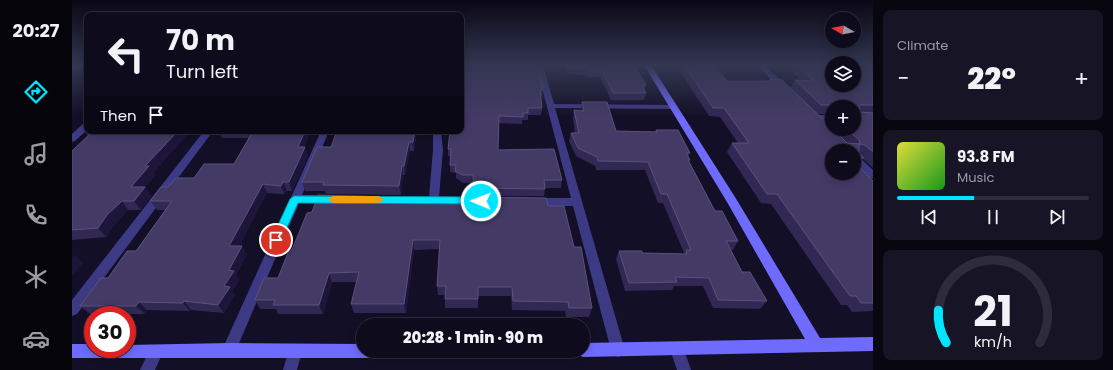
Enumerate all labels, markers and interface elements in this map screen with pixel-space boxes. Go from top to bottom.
north arrow [825,12,861,48]
map controls [825,12,861,180]
text: 20:27 [12,18,60,43]
text: 70 m [166,21,235,60]
icon: left [100,28,152,80]
text: Climate [897,36,948,55]
button: layers [825,56,861,92]
text: 22° [967,57,1016,100]
text: Turn left [166,59,238,84]
text: − [897,63,909,94]
text: + [1074,63,1089,94]
icon: directions [22,78,50,106]
button: + [825,100,861,136]
icon: arrive [145,104,167,126]
text: Then [100,105,137,126]
icon: music [22,140,50,168]
button: − [825,144,861,180]
text: 93.8 FM [957,146,1014,167]
text: Music [957,168,994,187]
position arrow [460,180,502,222]
icon: phone [22,201,50,229]
icon: previous [918,206,940,228]
icon: pause [982,206,1004,228]
icon: next [1046,206,1068,228]
pin [259,223,293,257]
icon: arrive [265,229,287,251]
icon: climate [22,263,50,291]
text: 21 [973,282,1013,341]
speed limit sign: 30 [84,306,136,358]
icon: car [22,325,50,353]
text: 20:28 · 1 min · 90 m [403,327,543,348]
text: km/h [974,332,1012,352]

